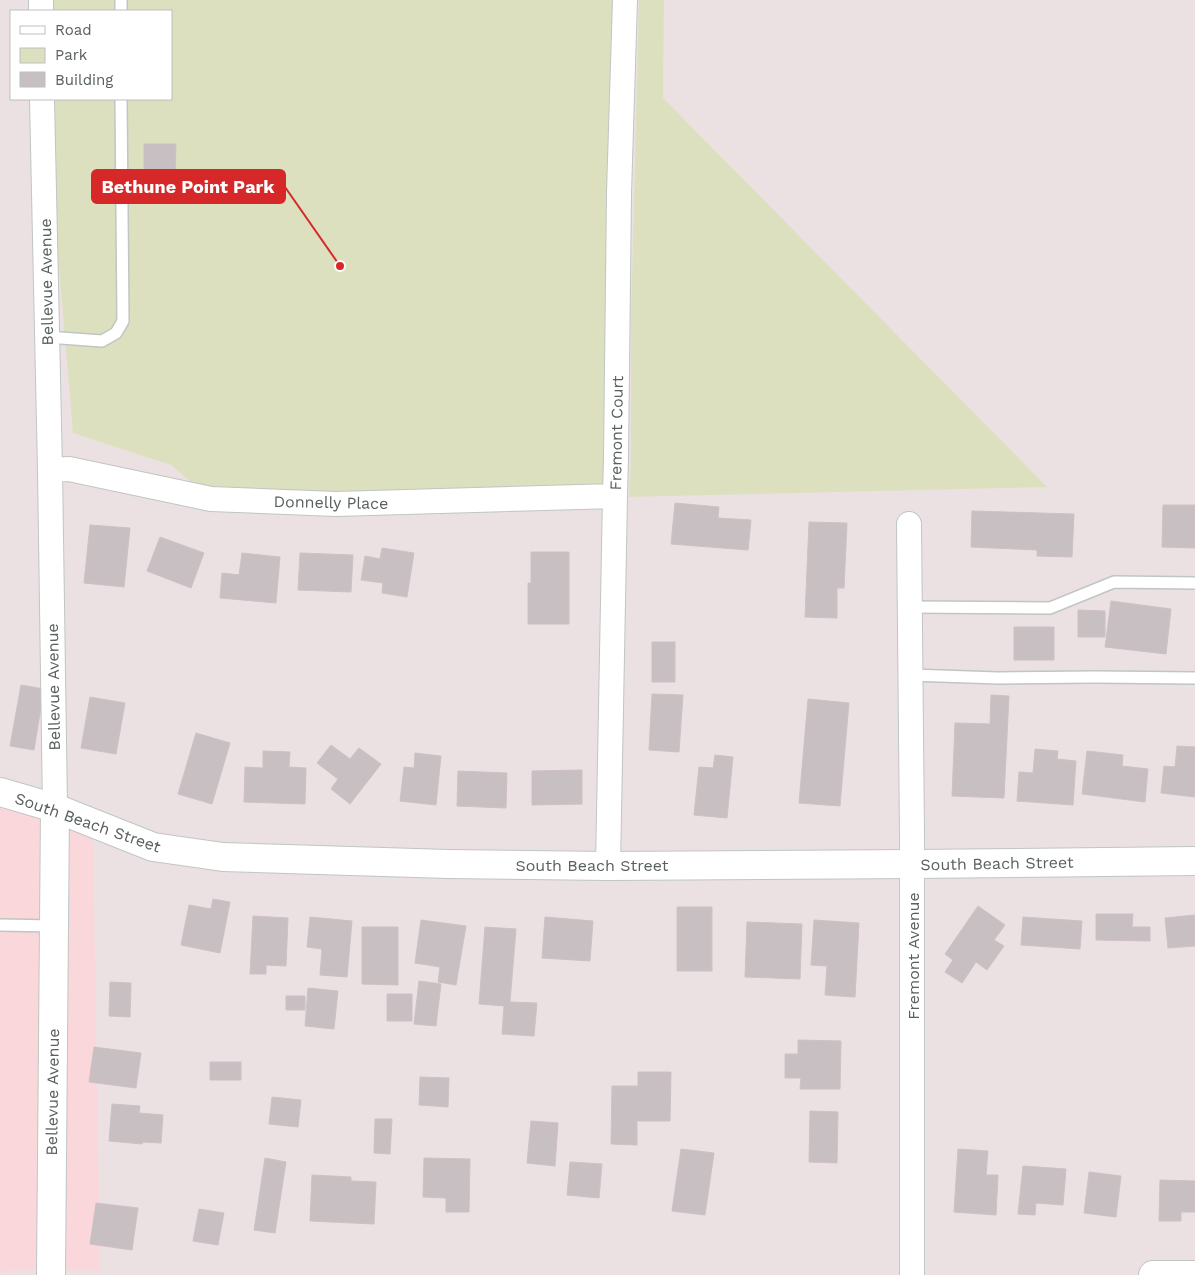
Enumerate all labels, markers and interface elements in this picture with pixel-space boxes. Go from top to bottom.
legend [10,10,172,100]
text: Road [55,21,92,39]
text: Park [55,46,88,64]
text: Building [55,71,113,89]
callout: Bethune Point Park [92,170,285,203]
text: Bethune Point Park [101,176,275,197]
street label: Bellevue Avenue [36,218,57,346]
street label: Fremont Court [606,375,627,490]
street label: Donnelly Place [273,492,389,513]
street label: Bellevue Avenue [43,623,64,751]
street label: South Beach Street [12,789,164,856]
street label: South Beach Street [920,853,1074,874]
street label: South Beach Street [515,856,669,875]
street label: Fremont Avenue [904,892,923,1020]
street label: Bellevue Avenue [42,1028,63,1156]

